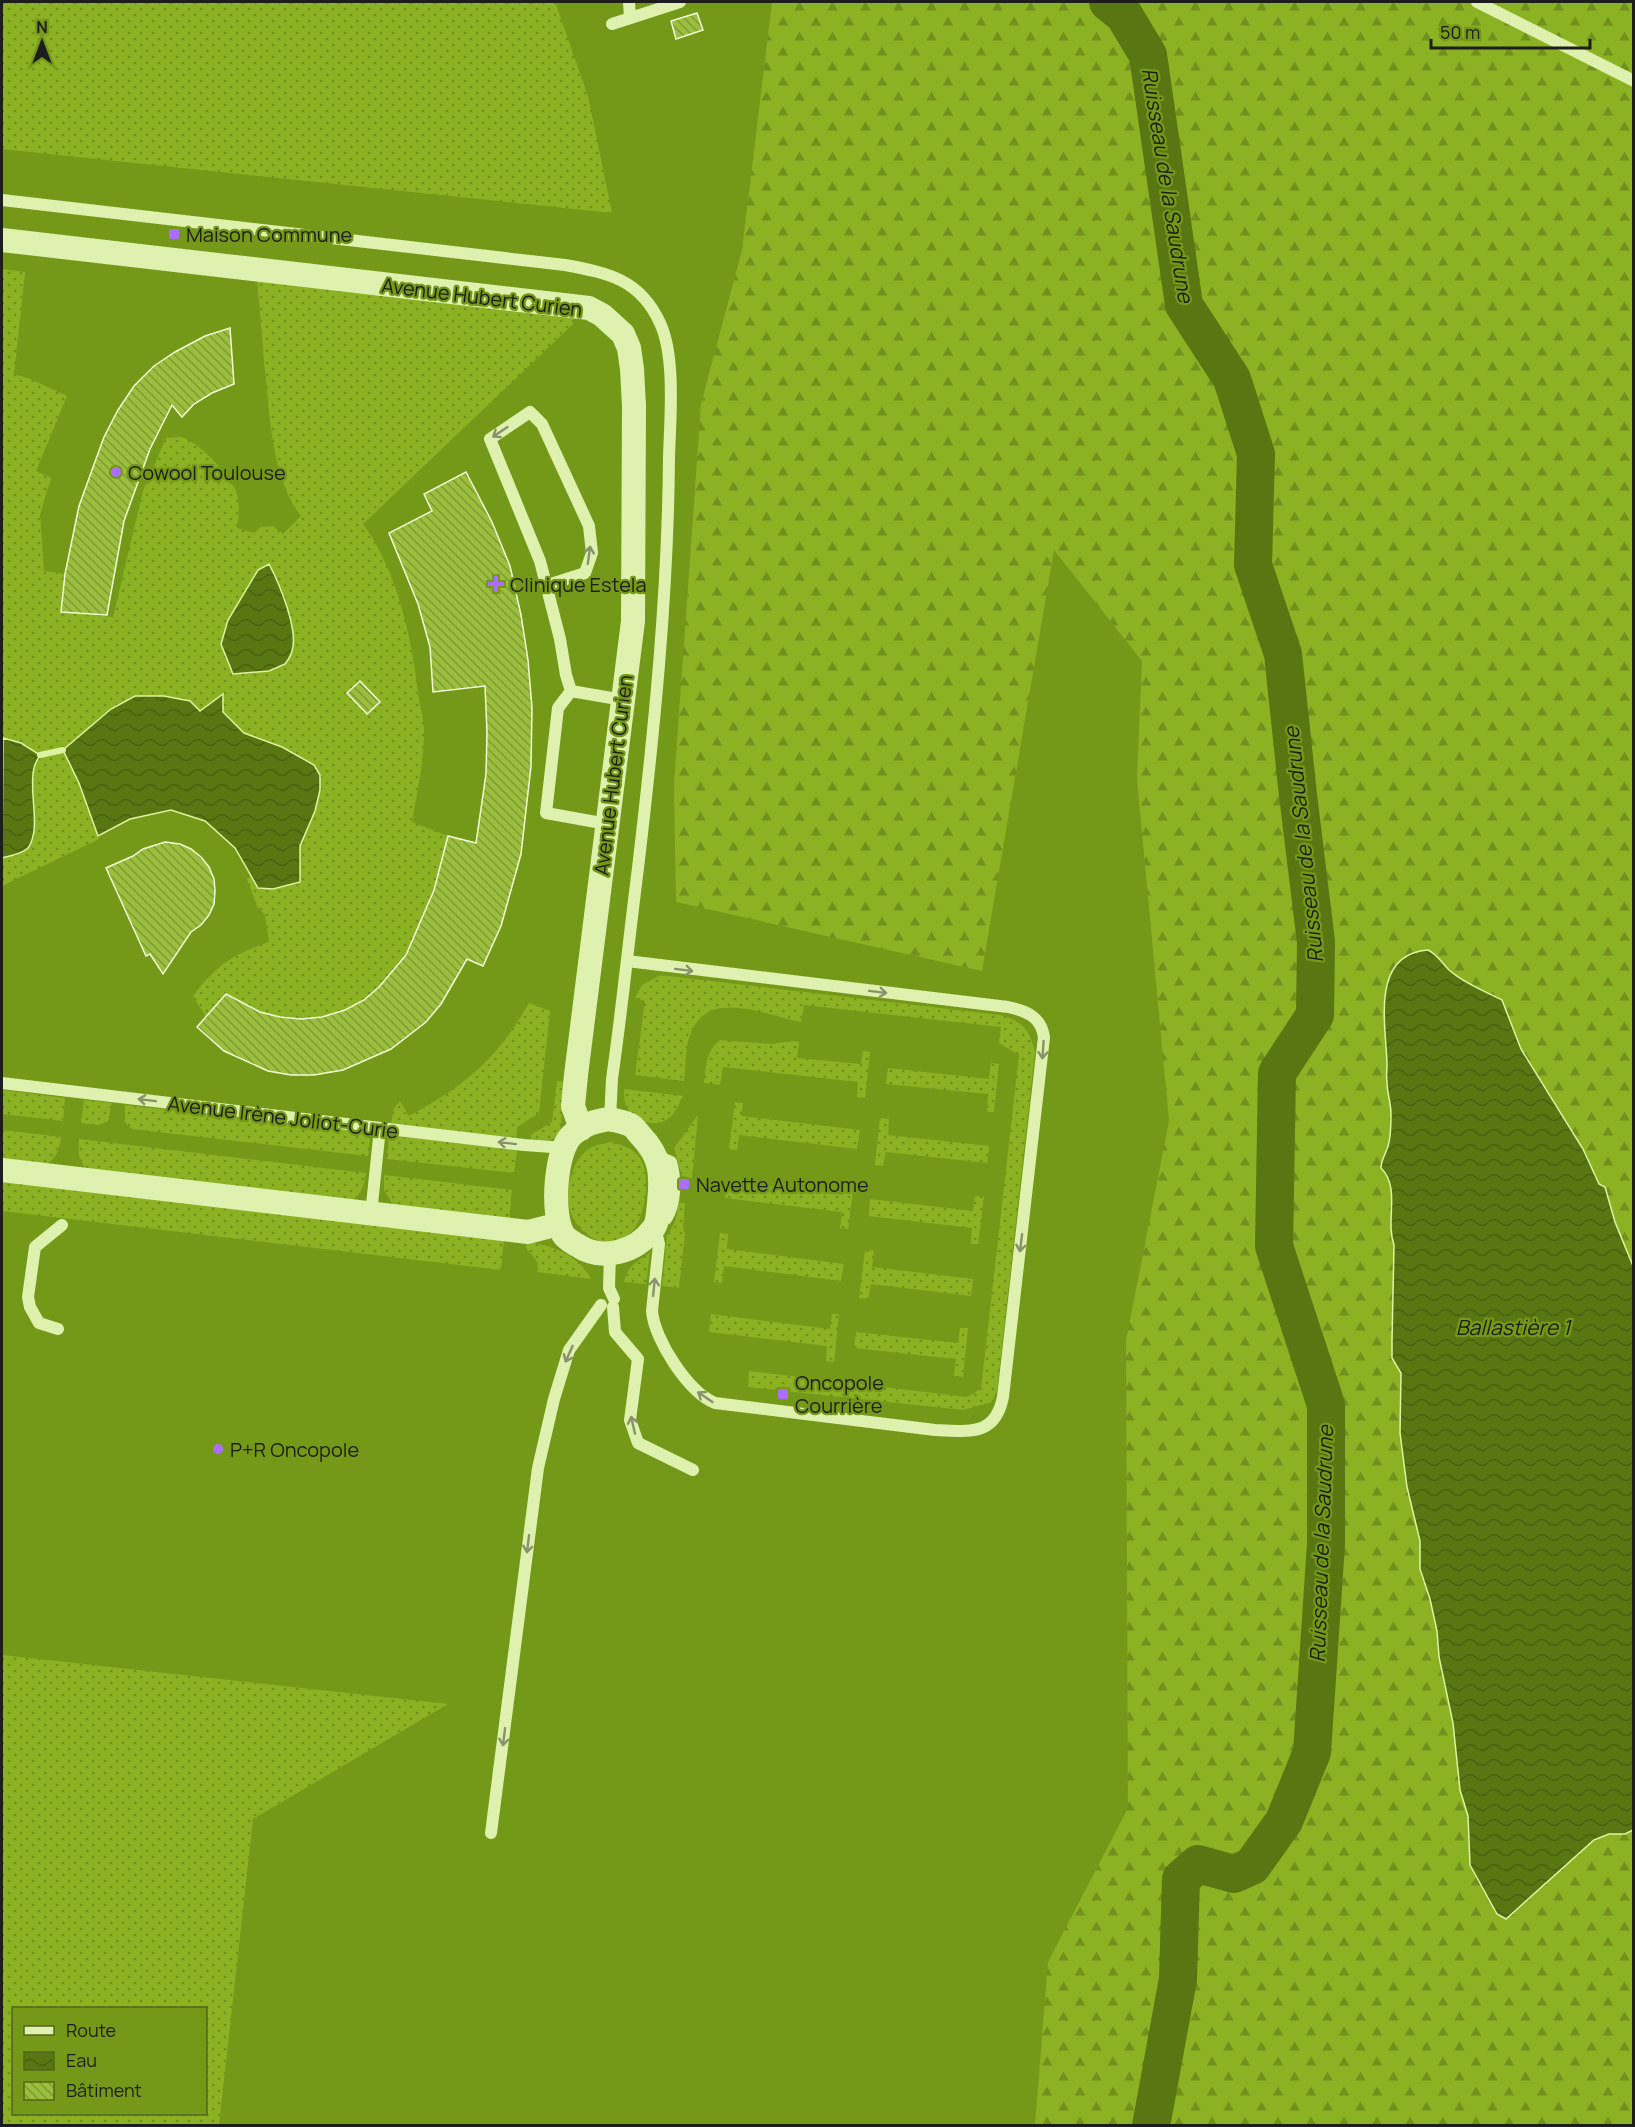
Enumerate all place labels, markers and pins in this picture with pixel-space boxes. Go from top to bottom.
place label: Maison Commune [186,221,352,248]
marker: Maison Commune [167,227,181,241]
place label: Cowool Toulouse [128,459,286,486]
marker: Cowool Toulouse [109,465,123,479]
place label: Clinique Estela [510,571,647,598]
marker: Clinique Estela [487,575,505,593]
place label: Navette Autonome [696,1171,869,1198]
marker: Navette Autonome [677,1177,691,1191]
place label: Oncopole Courrière [795,1369,884,1419]
marker: Oncopole Courrière [776,1387,790,1401]
place label: P+R Oncopole [230,1436,359,1463]
marker: P+R Oncopole [211,1442,225,1456]

